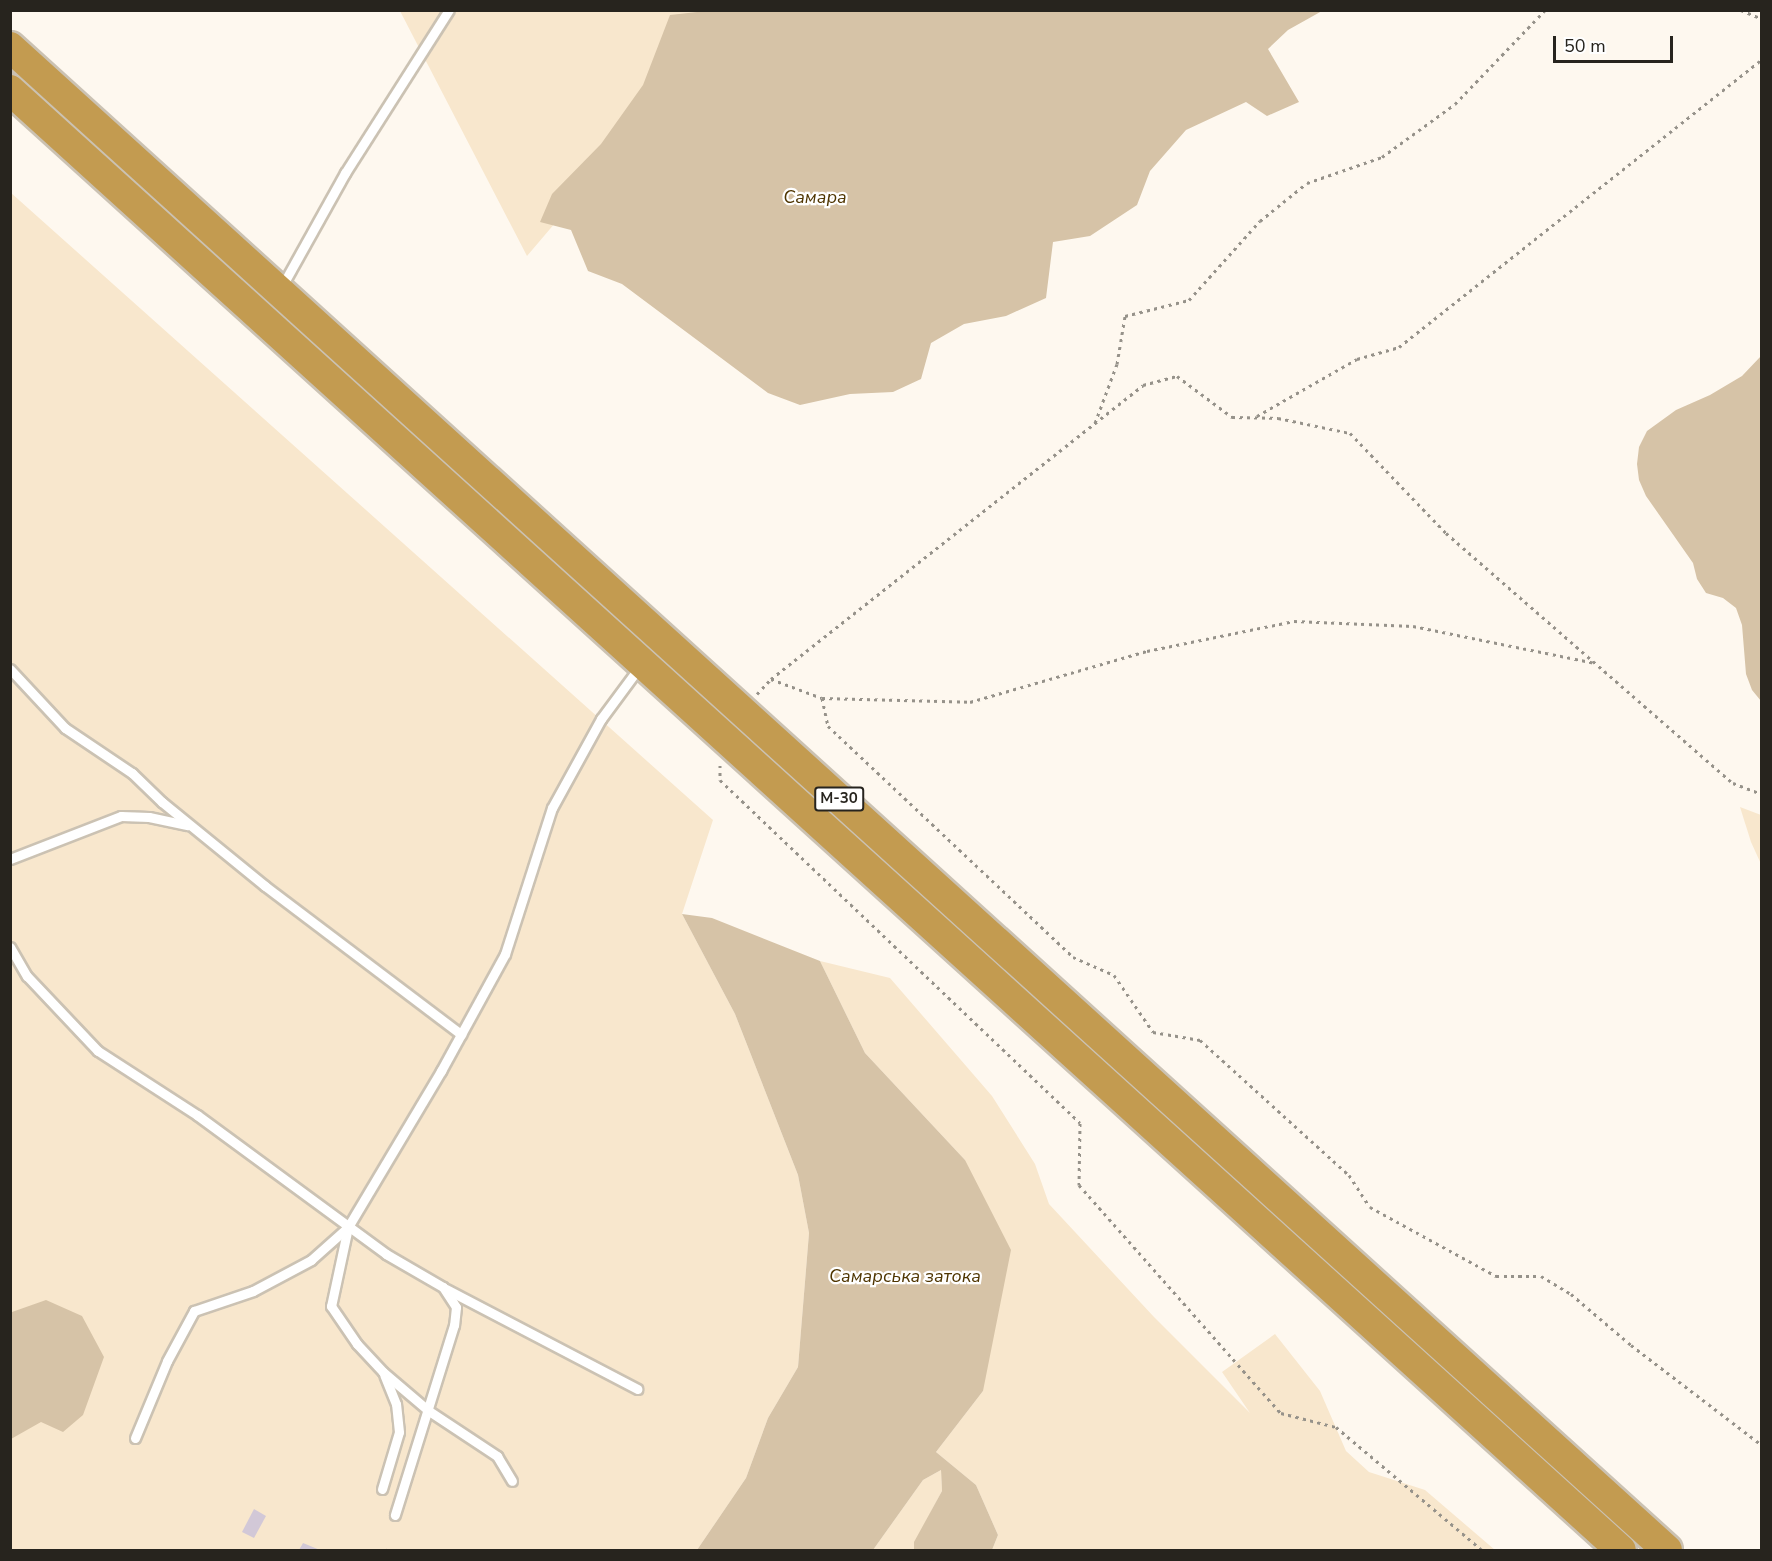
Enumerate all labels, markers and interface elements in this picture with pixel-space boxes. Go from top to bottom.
scale bar [1556,24,1676,62]
text: 50 m [1564,34,1606,58]
water label: Самара [783,186,847,208]
road number: М-30 [814,787,864,811]
water label: Самарська затока [829,1265,981,1287]

